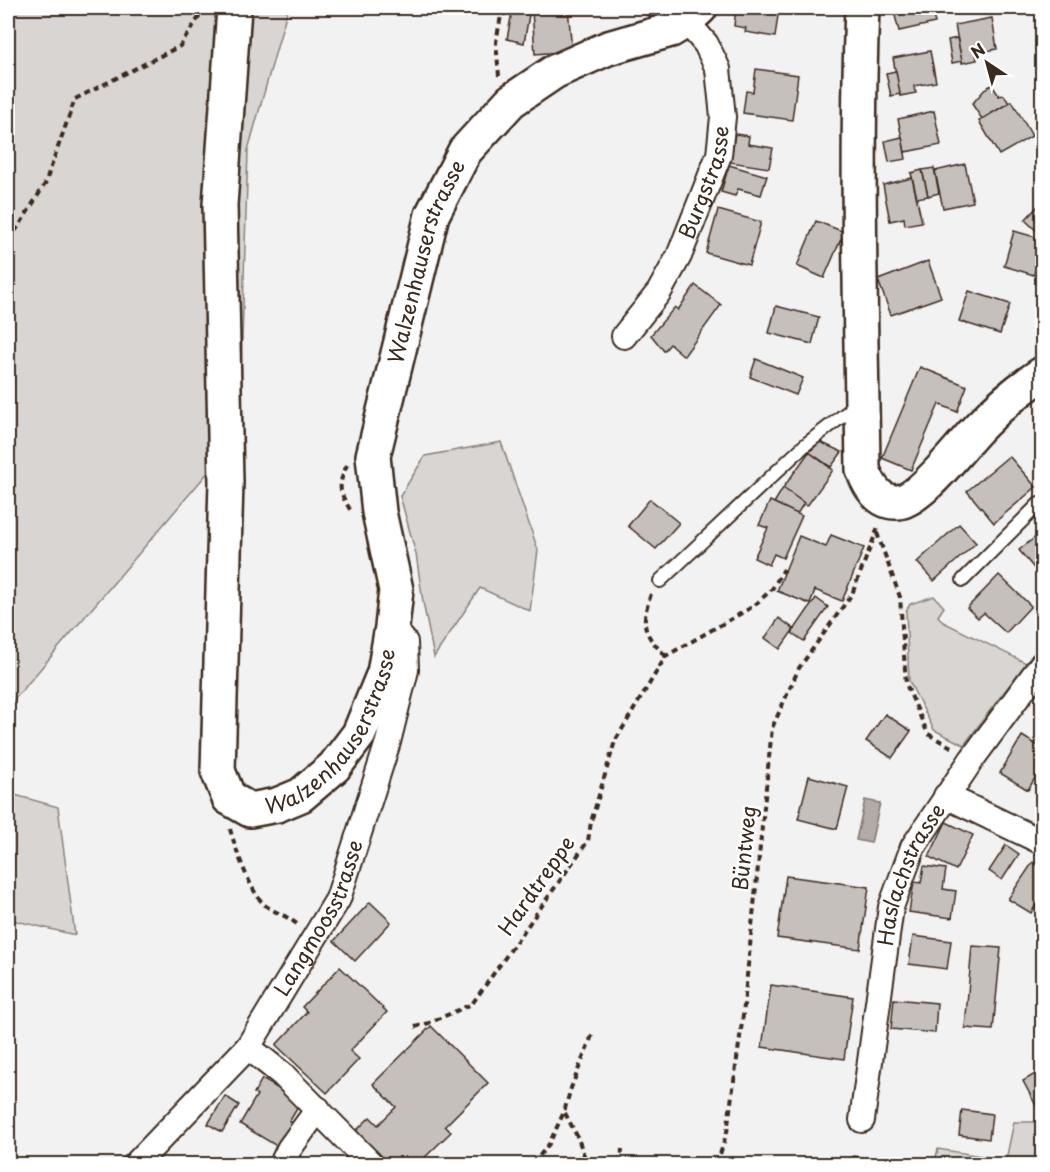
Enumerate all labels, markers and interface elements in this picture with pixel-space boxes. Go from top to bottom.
north arrow [957,33,1017,93]
text: N [965,37,990,63]
street label: Burgstrasse [669,124,736,243]
street label: Walzenhauserstrasse [378,153,472,367]
street label: Walzenhauserstrasse [262,646,402,821]
street label: Haslachstrasse [868,796,952,948]
street label: Büntweg [723,804,763,892]
street label: Hardtreppe [489,828,582,941]
street label: Langmoosstrasse [265,835,370,1002]

